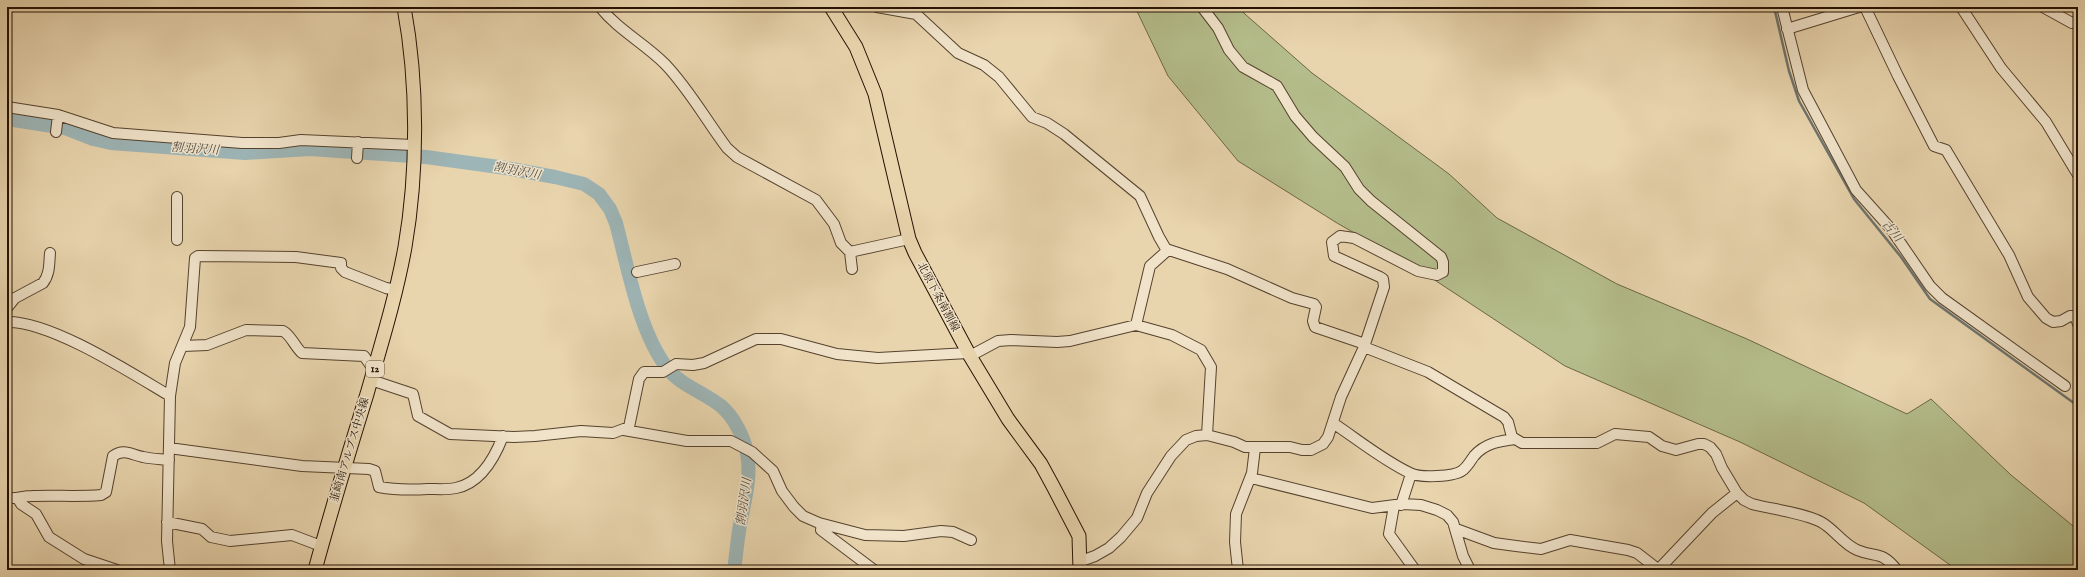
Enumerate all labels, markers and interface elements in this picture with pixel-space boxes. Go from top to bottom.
water label: 割羽沢川 [171,140,221,158]
water label: 割羽沢川 [492,159,544,183]
water label: 古川 [1879,217,1907,247]
street label: 北原下条南割線 [914,260,962,334]
road number: 12 [366,361,384,377]
street label: 韮崎南アルプス中央線 [327,396,373,504]
water label: 割羽沢川 [733,475,755,527]

